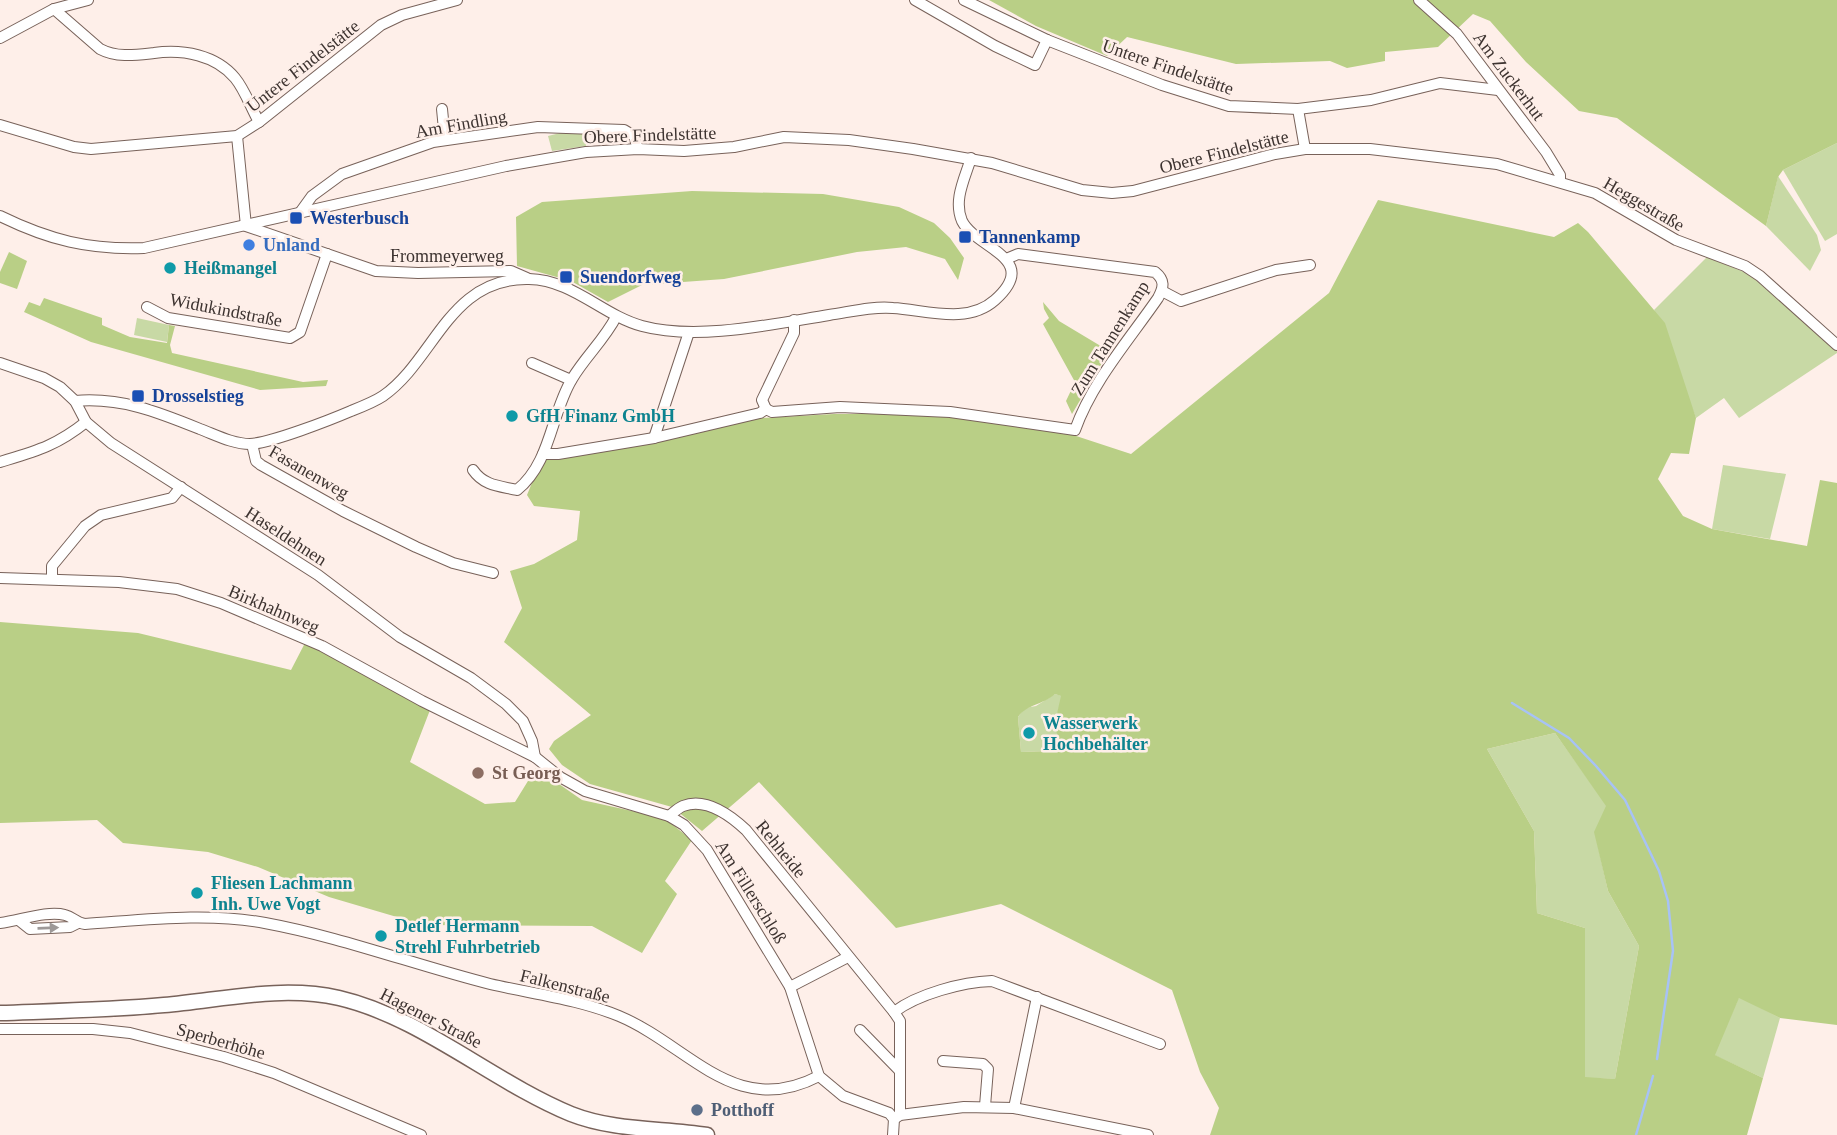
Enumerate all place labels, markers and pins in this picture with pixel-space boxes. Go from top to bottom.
place label: Westerbusch [310,208,409,228]
marker: Westerbusch [288,210,304,226]
place label: Tannenkamp [979,227,1080,247]
marker: Tannenkamp [957,229,973,245]
place label: Unland [263,235,320,255]
marker: Unland [241,237,257,253]
place label: Heißmangel [184,258,277,278]
marker: Heißmangel [162,260,178,276]
place label: Suendorfweg [580,267,681,287]
marker: Suendorfweg [558,269,574,285]
place label: Drosselstieg [152,386,244,406]
marker: Drosselstieg [130,388,146,404]
place label: GfH Finanz GmbH [526,406,675,426]
marker: GfH Finanz GmbH [504,408,520,424]
place label: Wasserwerk Hochbehälter [1043,713,1148,754]
marker: Wasserwerk Hochbehälter [1021,725,1037,741]
place label: St Georg [492,763,560,783]
marker: St Georg [470,765,486,781]
place label: Fliesen Lachmann Inh. Uwe Vogt [211,873,353,914]
marker: Fliesen Lachmann Inh. Uwe Vogt [189,885,205,901]
place label: Detlef Hermann Strehl Fuhrbetrieb [395,916,540,957]
marker: Detlef Hermann Strehl Fuhrbetrieb [373,928,389,944]
place label: Potthoff [711,1100,775,1120]
marker: Potthoff [689,1102,705,1118]

